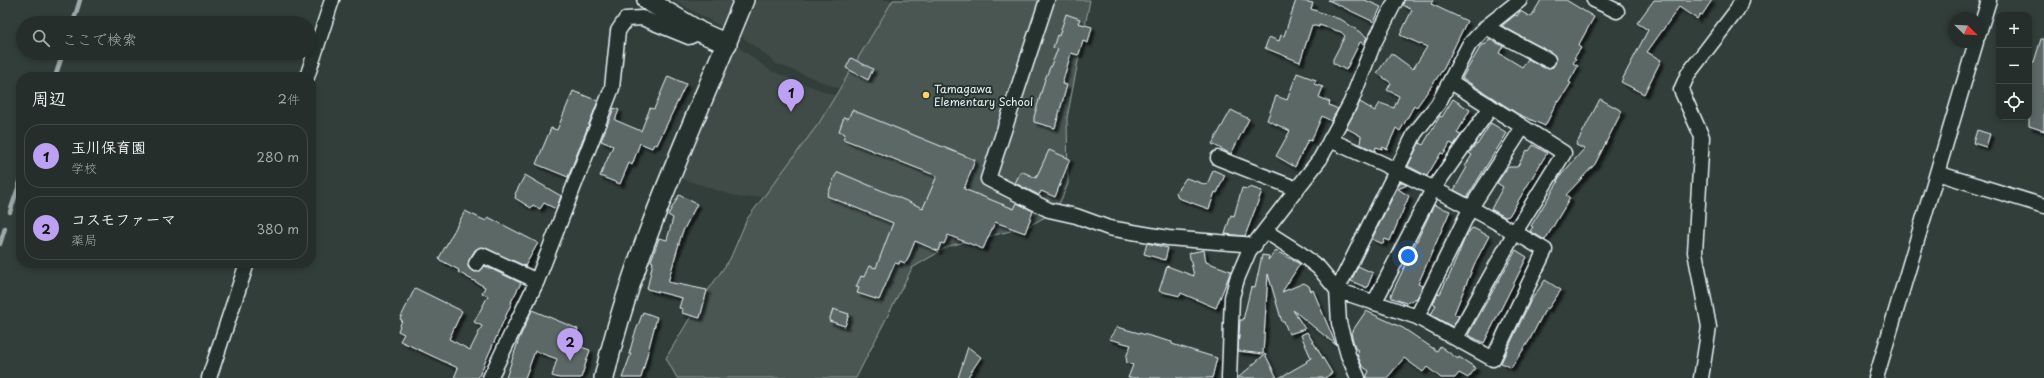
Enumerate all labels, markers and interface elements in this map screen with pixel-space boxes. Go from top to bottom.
north arrow [1948,12,1984,48]
map controls [1996,12,2032,120]
button: + [1996,12,2032,48]
search box [16,16,316,60]
icon: search [30,27,52,49]
text: ここで検索 [62,27,137,50]
button: − [1996,48,2032,84]
pin: 1 [778,79,804,112]
place label: Tamagawa Elementary School [934,80,1033,110]
button: locate [1996,84,2032,120]
text: 周辺 [32,85,66,111]
text: 2件 [278,89,300,108]
marker: Tamagawa Elementary School [921,90,931,100]
text: 玉川保育園 [71,135,146,158]
text: 1 [43,147,49,166]
text: 280 m [257,147,299,166]
text: 学校 [71,158,97,177]
text: コスモファーマ [71,207,176,230]
text: 2 [41,219,51,238]
text: 380 m [256,219,299,238]
text: 薬局 [71,230,97,249]
your location [1398,246,1418,266]
pin: 2 [557,328,583,361]

